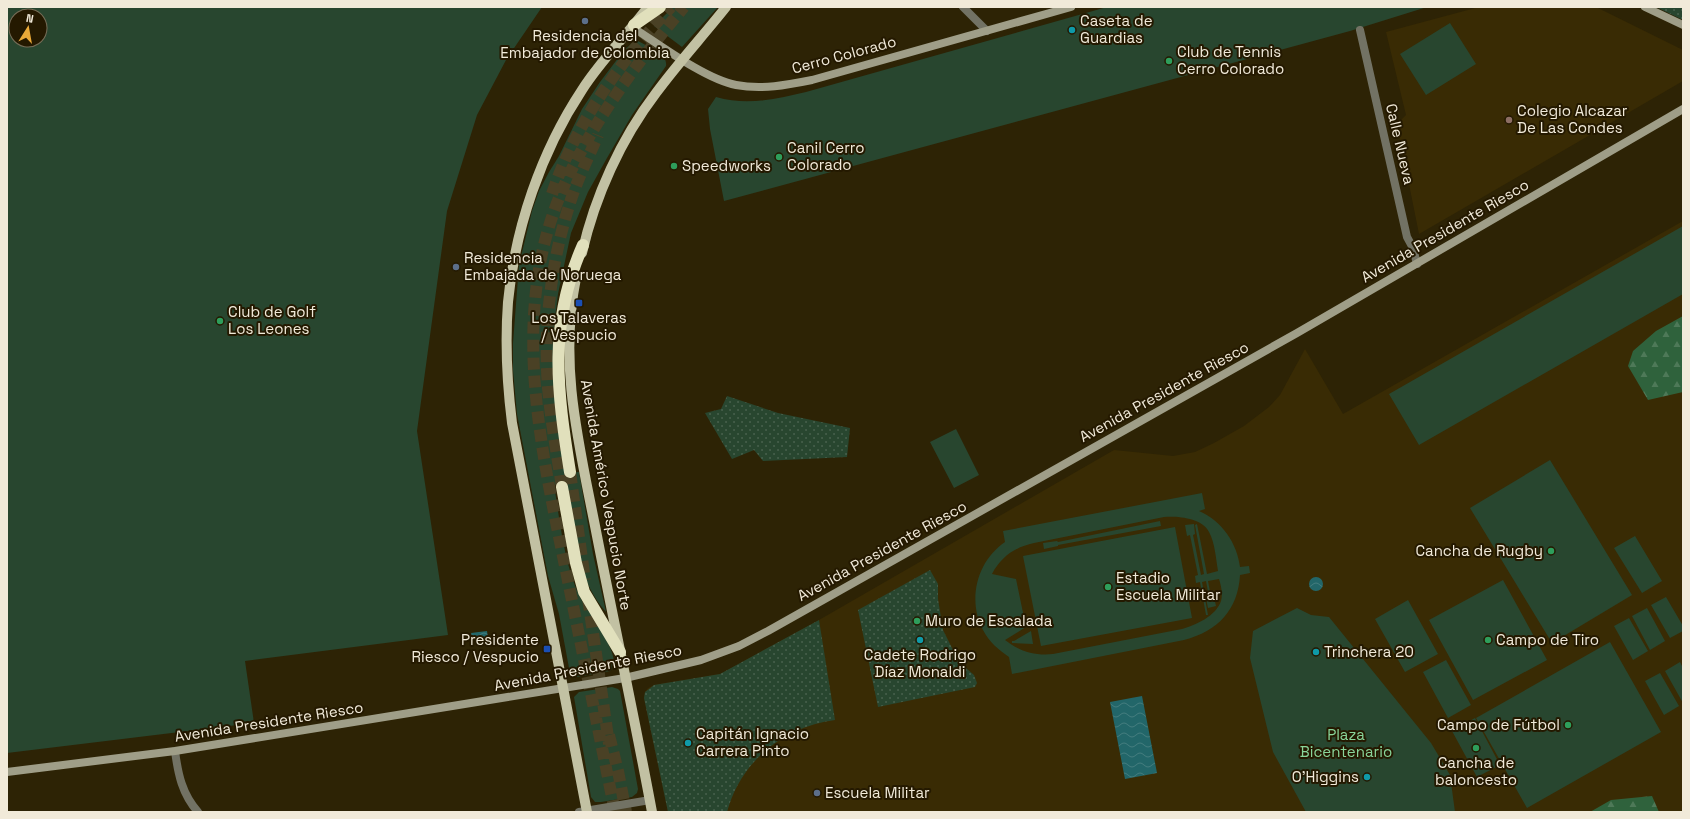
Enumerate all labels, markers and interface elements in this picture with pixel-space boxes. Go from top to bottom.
north arrow [8,8,48,48]
text: N [25,11,35,26]
place label: Caseta de Guardias [1080,11,1153,47]
marker: Residencia del Embajador de Colombia [580,16,590,26]
marker: Caseta de Guardias [1067,25,1077,35]
place label: Residencia del Embajador de Colombia [500,26,670,62]
street label: Cerro Colorado [790,31,898,78]
place label: Club de Tennis Cerro Colorado [1177,42,1284,78]
marker: Club de Tennis Cerro Colorado [1164,56,1174,66]
place label: Colegio Alcazar De Las Condes [1517,101,1628,137]
street label: Calle Nueva [1382,102,1419,187]
marker: Colegio Alcazar De Las Condes [1504,115,1514,125]
place label: Canil Cerro Colorado [787,138,864,174]
marker: Canil Cerro Colorado [774,152,784,162]
place label: Speedworks [682,156,771,175]
marker: Speedworks [669,161,679,171]
street label: Avenida Presidente Riesco [1357,175,1532,286]
place label: Residencia Embajada de Noruega [464,248,622,284]
marker: Residencia Embajada de Noruega [451,262,461,272]
marker: Los Talaveras / Vespucio [574,298,584,308]
place label: Club de Golf Los Leones [228,302,316,338]
place label: Los Talaveras / Vespucio [531,308,627,344]
marker: Club de Golf Los Leones [215,316,225,326]
street label: Avenida Presidente Riesco [1076,337,1252,446]
street label: Avenida Américo Vespucio Norte [577,378,636,612]
street label: Avenida Presidente Riesco [794,496,970,605]
place label: Cancha de Rugby [1415,541,1543,560]
marker: Cancha de Rugby [1546,546,1556,556]
place label: Estadio Escuela Militar [1116,568,1221,604]
marker: Estadio Escuela Militar [1103,582,1113,592]
place label: Muro de Escalada [925,611,1053,630]
marker: Muro de Escalada [912,616,922,626]
place label: Presidente Riesco / Vespucio [412,630,539,666]
place label: Campo de Tiro [1496,630,1599,649]
marker: Cadete Rodrigo Díaz Monaldi [915,635,925,645]
marker: Campo de Tiro [1483,635,1493,645]
street label: Avenida Presidente Riesco [492,640,683,695]
place label: Trinchera 20 [1324,642,1414,661]
marker: Presidente Riesco / Vespucio [542,644,552,654]
place label: Cadete Rodrigo Díaz Monaldi [864,645,976,681]
marker: Trinchera 20 [1311,647,1321,657]
street label: Avenida Presidente Riesco [173,697,365,746]
place label: Campo de Fútbol [1437,715,1560,734]
marker: Campo de Fútbol [1563,720,1573,730]
place label: Capitán Ignacio Carrera Pinto [696,724,809,760]
park label: Plaza Bicentenario [1300,725,1392,761]
marker: Capitán Ignacio Carrera Pinto [683,738,693,748]
marker: Cancha de baloncesto [1471,743,1481,753]
place label: Cancha de baloncesto [1435,753,1517,789]
place label: O'Higgins [1292,767,1359,786]
marker: O'Higgins [1362,772,1372,782]
place label: Escuela Militar [825,783,930,802]
marker: Escuela Militar [812,788,822,798]

